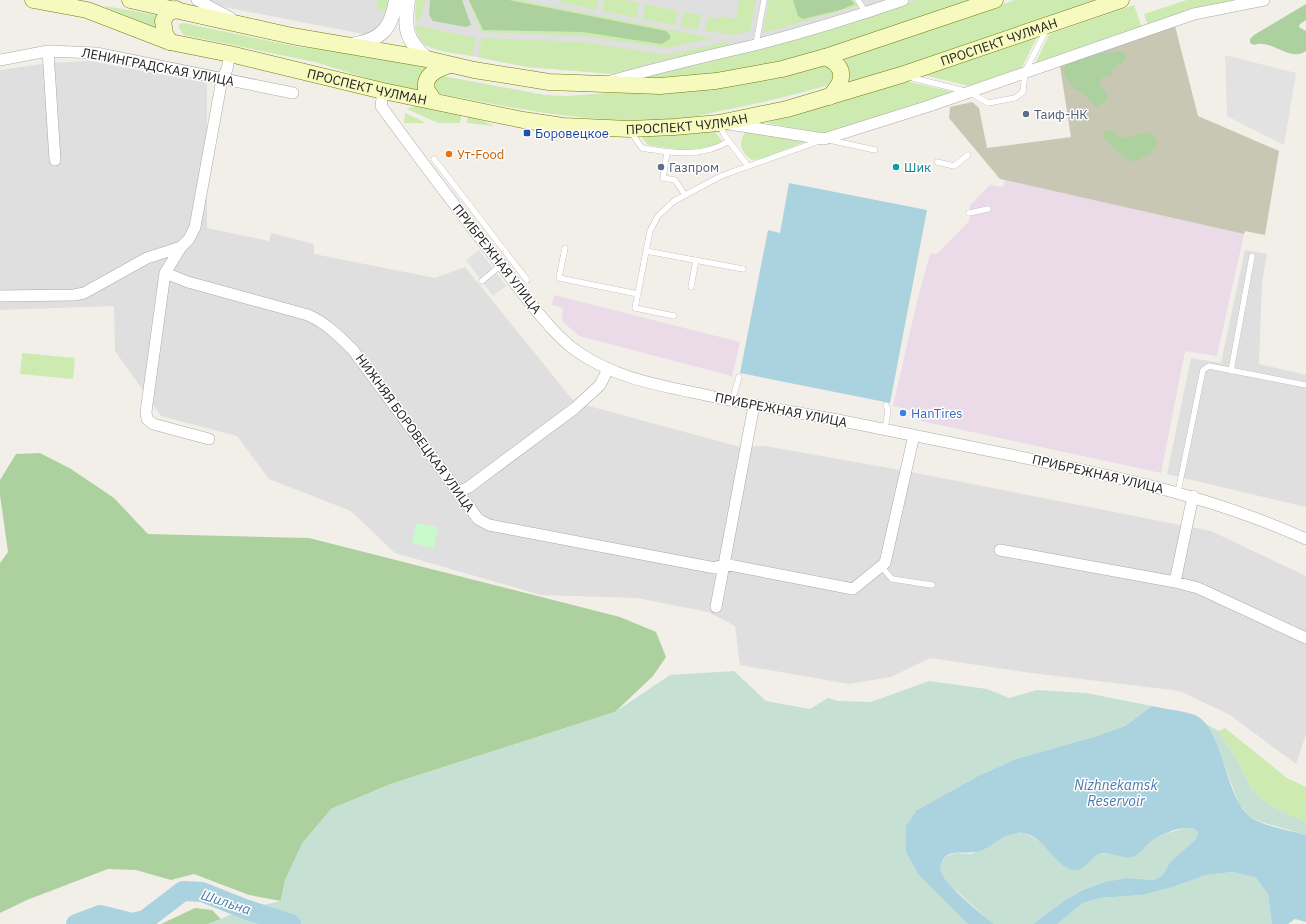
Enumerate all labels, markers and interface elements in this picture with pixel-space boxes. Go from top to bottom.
street label: ПРОСПЕКТ ЧУЛМАН [938,14,1060,69]
street label: ЛЕНИНГРАДСКАЯ УЛИЦА [80,44,236,90]
street label: ПРОСПЕКТ ЧУЛМАН [305,64,429,108]
place label: Таиф-НК [1034,106,1088,123]
street label: ПРОСПЕКТ ЧУЛМАН [625,109,749,138]
marker: Таиф-НК [1021,109,1031,119]
place label: Боровецкое [535,125,609,142]
marker: Боровецкое [522,128,532,138]
place label: Ут-Food [457,146,504,163]
marker: Ут-Food [444,149,454,159]
place label: Газпром [669,159,719,176]
place label: Шик [904,159,931,176]
marker: Газпром [656,162,666,172]
marker: Шик [891,162,901,172]
street label: ПРИБРЕЖНАЯ УЛИЦА [449,201,545,318]
street label: НИЖНЯЯ БОРОВЕЦКАЯ УЛИЦА [352,351,479,516]
street label: ПРИБРЕЖНАЯ УЛИЦА [713,389,849,431]
place label: HanTires [911,405,963,422]
marker: HanTires [898,408,908,418]
street label: ПРИБРЕЖНАЯ УЛИЦА [1031,451,1166,498]
water label: Nizhnekamsk Reservoir [1074,776,1158,810]
water label: Шильна [199,885,253,919]

